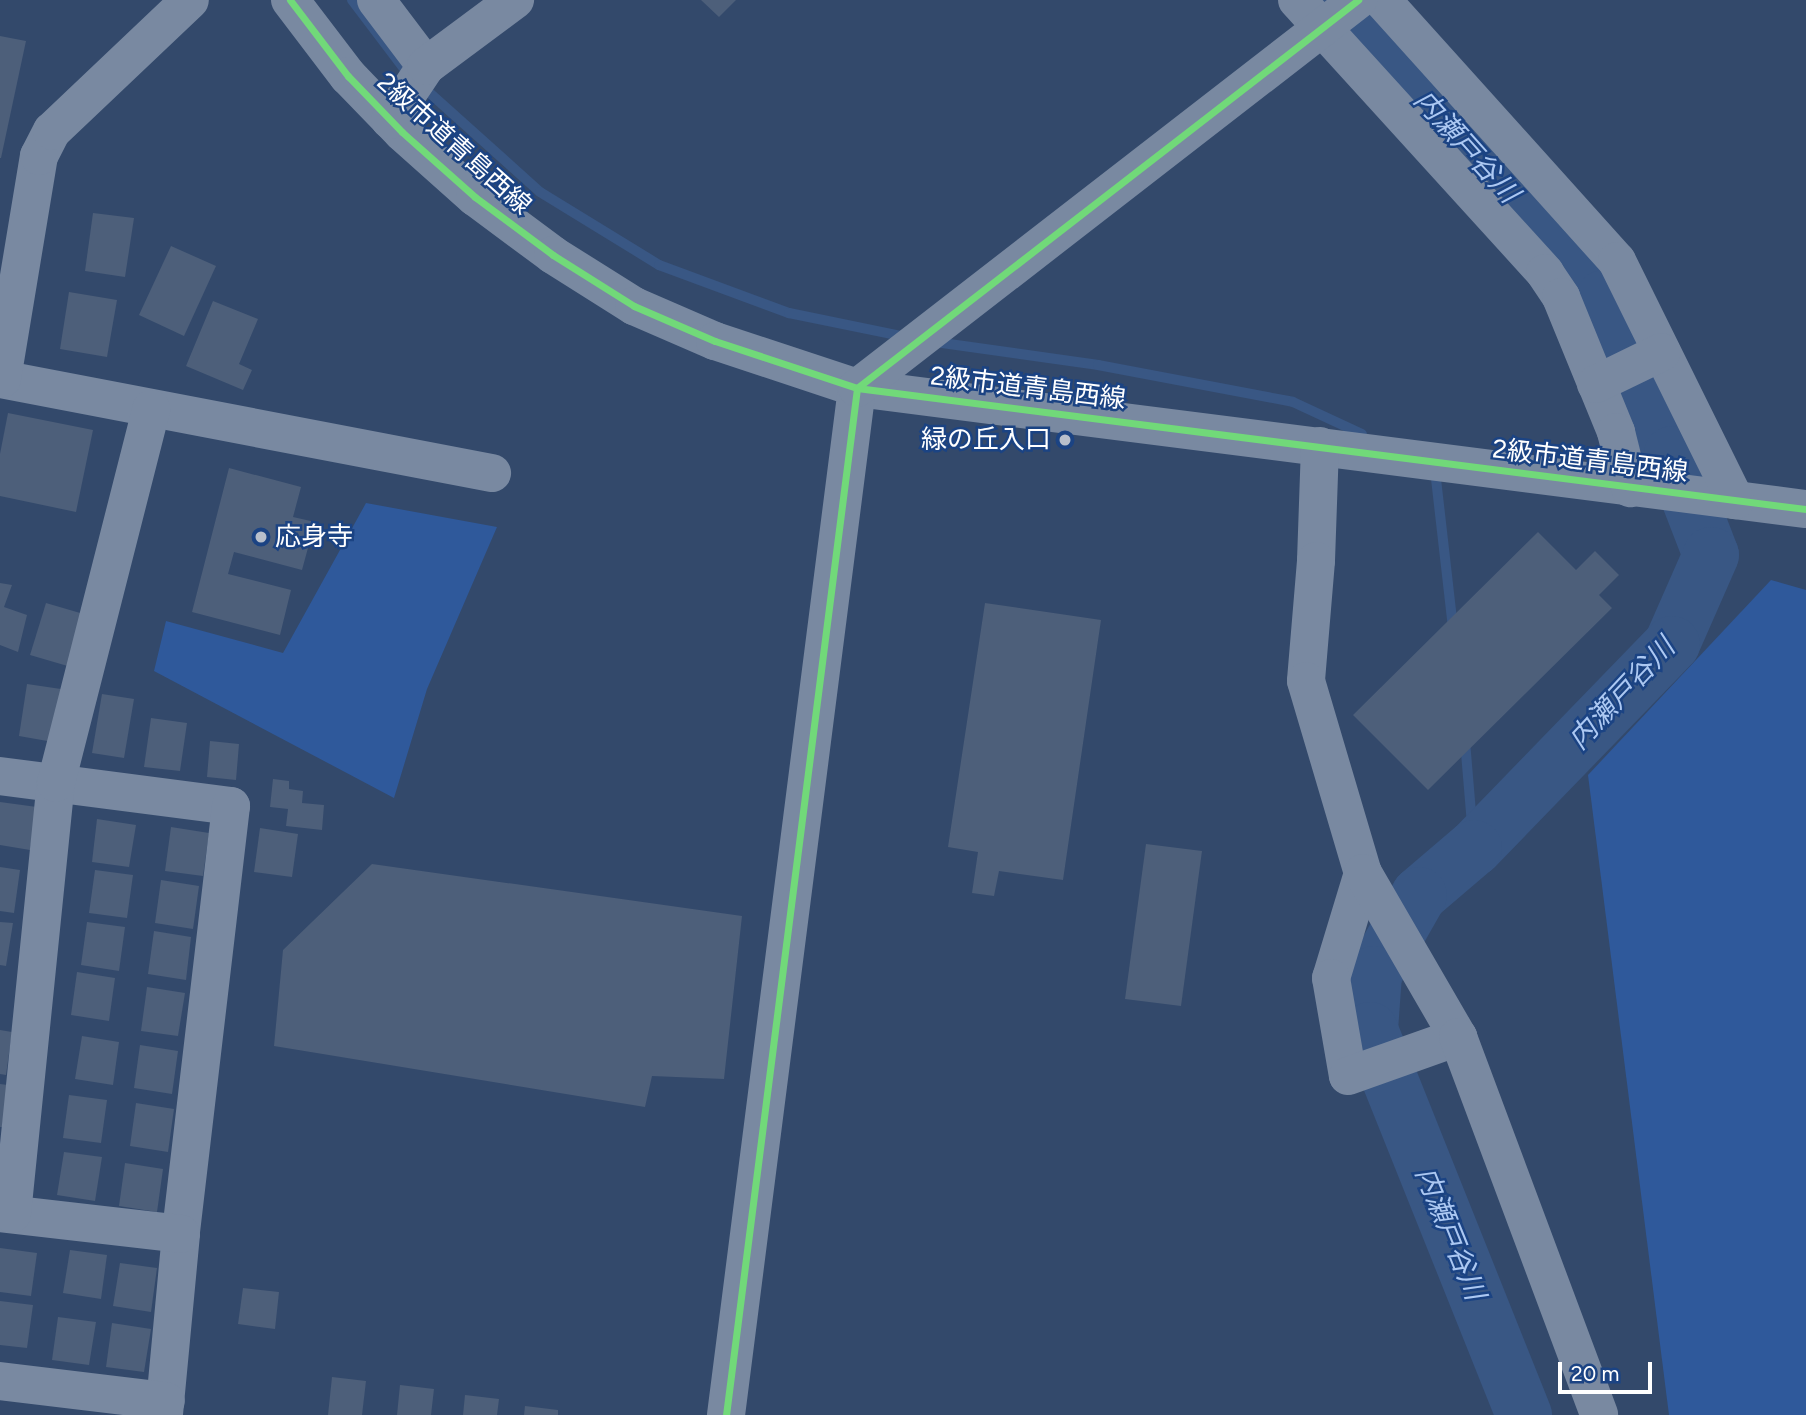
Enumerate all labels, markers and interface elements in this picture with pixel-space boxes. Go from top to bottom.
street label: 2級市道青島西線 [371,67,537,221]
water label: 内瀬戸谷川 [1408,83,1526,209]
street label: 2級市道青島西線 [929,361,1127,415]
place label: 緑の丘入口 [921,424,1051,456]
marker: 緑の丘入口 [1057,432,1073,448]
street label: 2級市道青島西線 [1491,434,1689,488]
place label: 応身寺 [275,521,353,553]
marker: 応身寺 [253,529,269,545]
water label: 内瀬戸谷川 [1561,630,1681,756]
water label: 内瀬戸谷川 [1409,1162,1493,1304]
scale bar [1561,1348,1656,1392]
text: 20 m [1571,1361,1619,1386]

